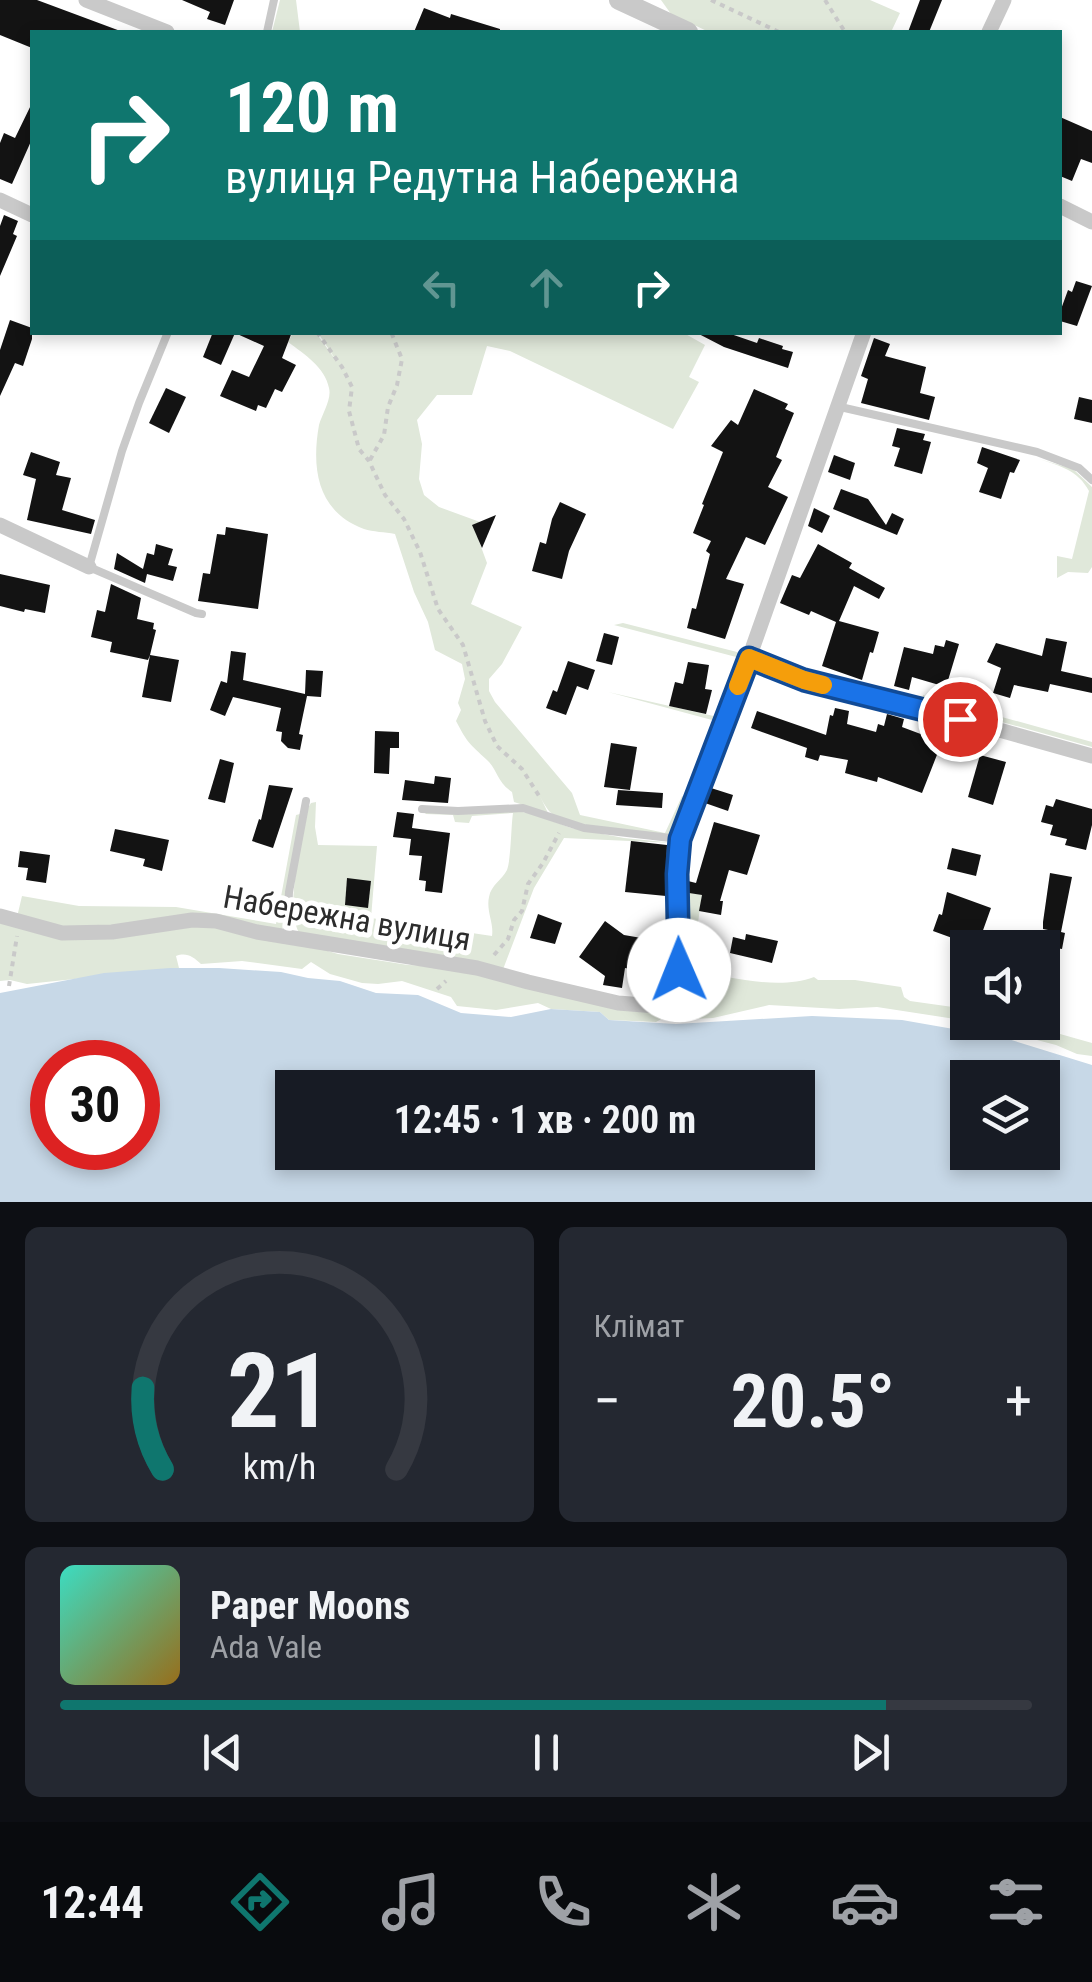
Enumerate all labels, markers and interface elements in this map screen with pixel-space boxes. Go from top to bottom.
text: 120 m [225,67,399,149]
icon: right [60,70,190,200]
text: вулиця Редутна Набережна [225,151,740,204]
icon: left [414,260,469,315]
icon: ahead [519,260,574,315]
icon: right [624,260,679,315]
pin [918,677,1003,762]
icon: arrive [933,692,988,747]
street label: Набережна вулиця [220,878,474,958]
position arrow [627,918,731,1022]
map controls [950,930,1060,1170]
button: sound [950,930,1060,1040]
speed limit sign: 30 [30,1040,160,1170]
button: layers [950,1060,1060,1170]
text: 12:45 · 1 хв · 200 m [394,1098,696,1142]
text: Клімат [594,1307,684,1345]
text: 21 [227,1331,332,1452]
text: 20.5° [731,1357,895,1445]
text: − [594,1369,621,1433]
text: + [1005,1369,1032,1433]
text: km/h [242,1446,316,1488]
text: Paper Moons [210,1584,410,1628]
text: Ada Vale [210,1628,322,1666]
icon: previous [195,1725,250,1780]
icon: pause [519,1725,574,1780]
icon: next [843,1725,898,1780]
icon: directions [225,1867,295,1937]
icon: music [376,1867,446,1937]
icon: phone [528,1867,598,1937]
icon: climate [679,1867,749,1937]
icon: car [830,1867,900,1937]
icon: filters [981,1867,1051,1937]
text: 12:44 [41,1876,144,1929]

